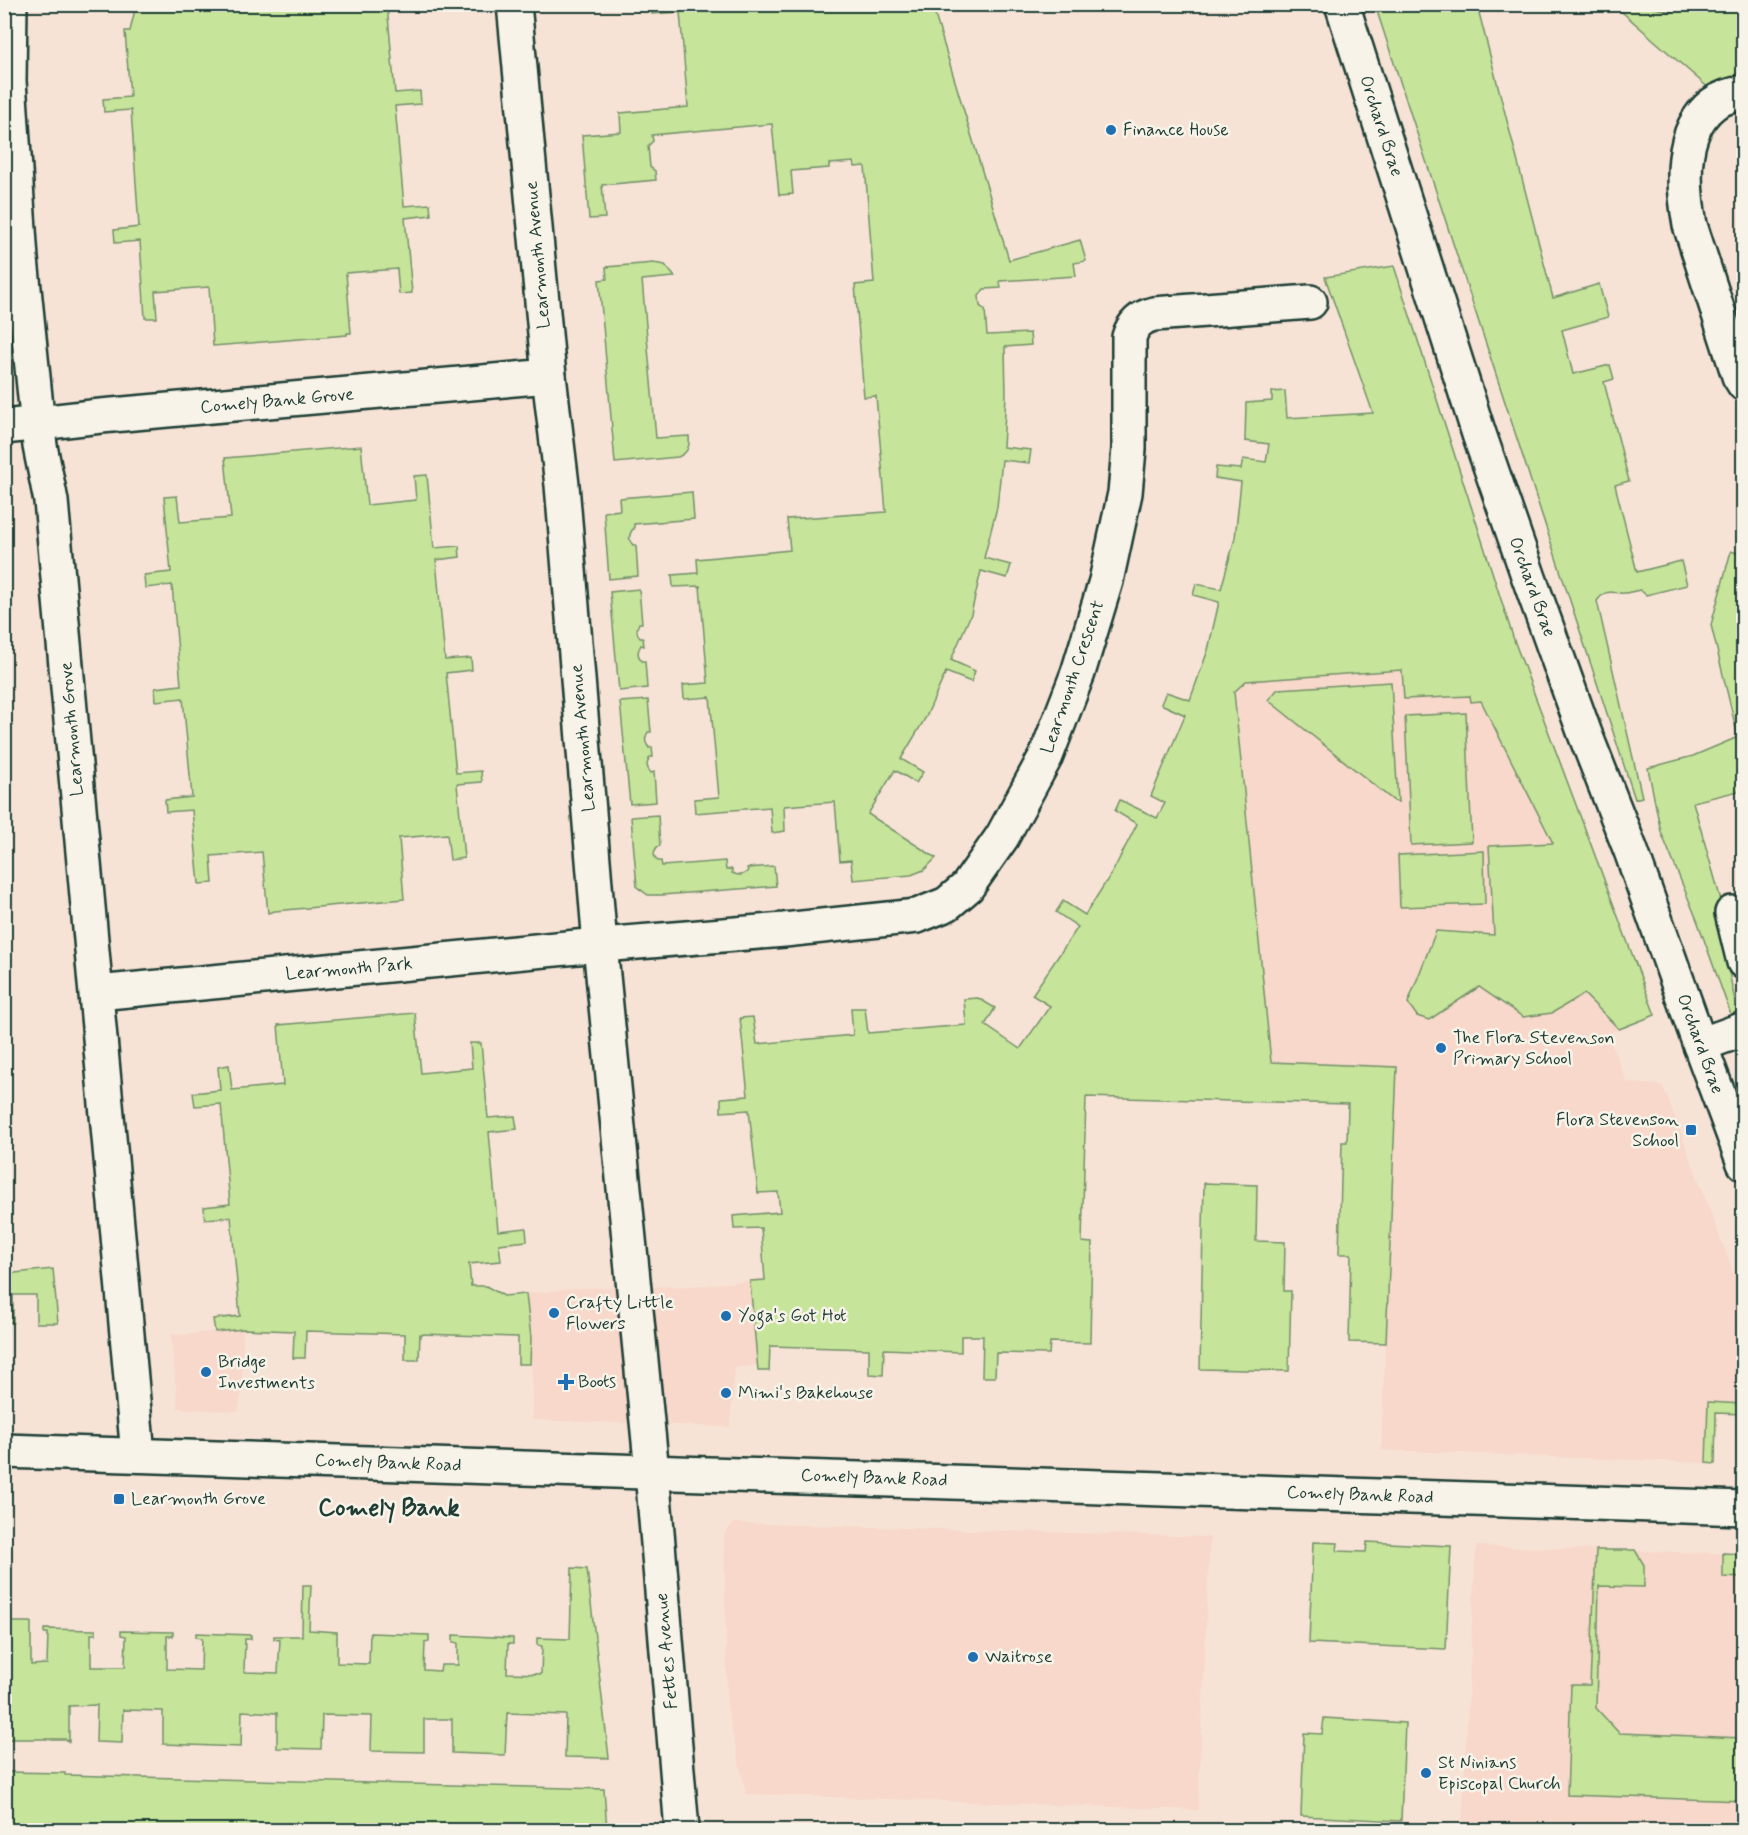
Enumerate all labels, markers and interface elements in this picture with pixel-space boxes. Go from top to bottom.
street label: Orchard Brae [1353,72,1409,180]
place label: Finance House [1123,118,1229,142]
marker: Finance House [1104,123,1118,137]
street label: Learmonth Avenue [520,180,556,330]
street label: Comely Bank Grove [199,382,355,420]
street label: Orchard Brae [1503,534,1561,640]
street label: Learmonth Crescent [1035,597,1111,757]
street label: Learmonth Grove [54,661,90,797]
street label: Learmonth Avenue [565,663,601,813]
street label: Learmonth Park [284,951,414,987]
street label: Orchard Brae [1671,991,1729,1097]
place label: The Flora Stevenson Primary School [1453,1026,1615,1071]
marker: The Flora Stevenson Primary School [1434,1041,1448,1055]
place label: Flora Stevenson School [1556,1108,1679,1153]
marker: Flora Stevenson School [1684,1123,1698,1137]
place label: Crafty Little Flowers [566,1291,674,1336]
place label: Yoga's Got Hot [738,1304,847,1330]
marker: Crafty Little Flowers [547,1306,561,1320]
marker: Yoga's Got Hot [719,1309,733,1323]
place label: Bridge Investments [218,1350,315,1395]
marker: Bridge Investments [199,1365,213,1379]
place label: Boots [578,1370,616,1394]
marker: Boots [559,1375,573,1389]
place label: Mimi's Bakehouse [738,1381,874,1405]
marker: Mimi's Bakehouse [719,1386,733,1400]
street label: Comely Bank Road [314,1448,462,1478]
street label: Comely Bank Road [800,1463,948,1493]
street label: Comely Bank Road [1286,1480,1434,1510]
place label: Learmonth Grove [131,1487,266,1511]
marker: Learmonth Grove [112,1492,126,1506]
district label: Comely Bank [318,1493,460,1524]
street label: Fettes Avenue [650,1592,684,1710]
place label: Waitrose [985,1645,1053,1669]
marker: Waitrose [966,1650,980,1664]
place label: St Ninians Episcopal Church [1438,1751,1561,1796]
marker: St Ninians Episcopal Church [1419,1766,1433,1780]

